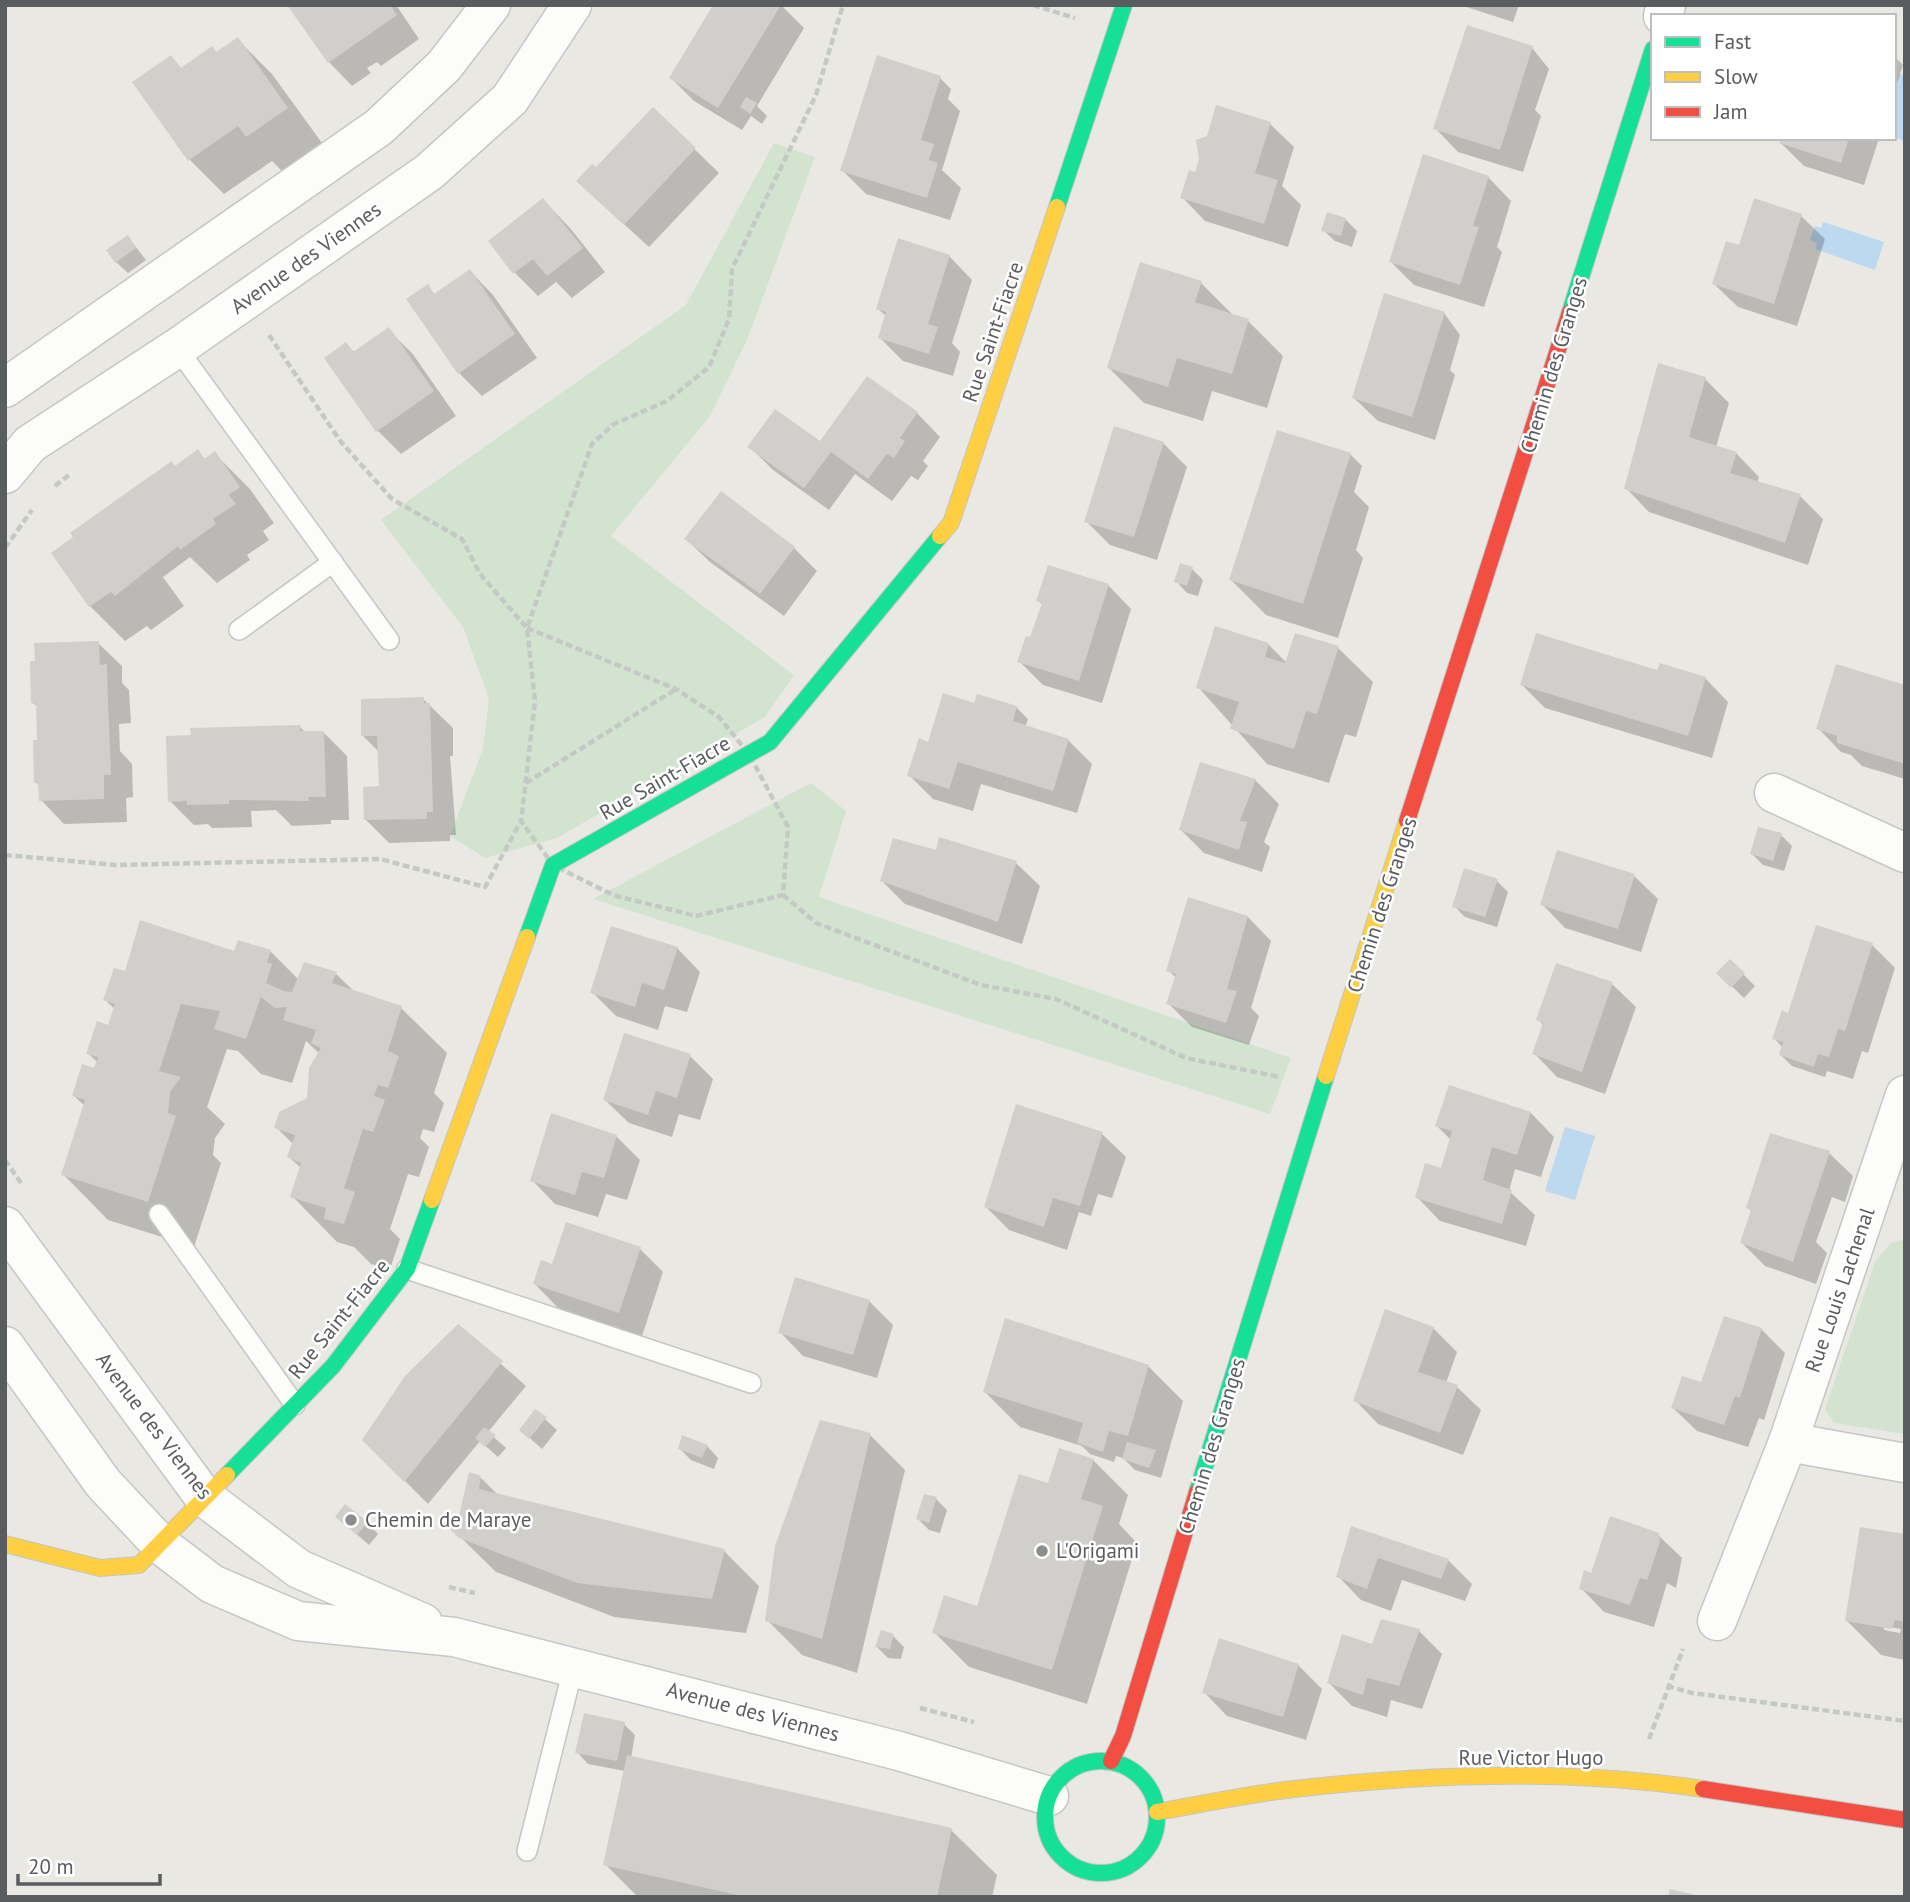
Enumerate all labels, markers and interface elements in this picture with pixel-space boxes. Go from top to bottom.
legend [1651,14,1896,140]
text: Fast [1714,28,1751,55]
text: Slow [1714,63,1758,90]
text: Jam [1713,98,1748,125]
street label: Avenue des Viennes [225,196,386,320]
street label: Rue Saint-Fiacre [956,258,1029,406]
street label: Chemin des Granges [1514,273,1593,456]
street label: Rue Saint-Fiacre [594,729,735,826]
street label: Chemin des Granges [1340,814,1423,996]
street label: Rue Louis Lachenal [1799,1204,1880,1376]
street label: Rue Saint-Fiacre [282,1253,395,1384]
street label: Avenue des Viennes [90,1347,219,1505]
street label: Chemin des Granges [1172,1354,1251,1537]
place label: Chemin de Maraye [365,1506,531,1533]
marker: Chemin de Maraye [343,1512,359,1528]
place label: L'Origami [1056,1537,1140,1564]
marker: L'Origami [1034,1543,1050,1559]
street label: Avenue des Viennes [664,1675,842,1748]
street label: Rue Victor Hugo [1458,1744,1604,1771]
scale bar [18,1842,159,1886]
text: 20 m [28,1853,74,1880]

